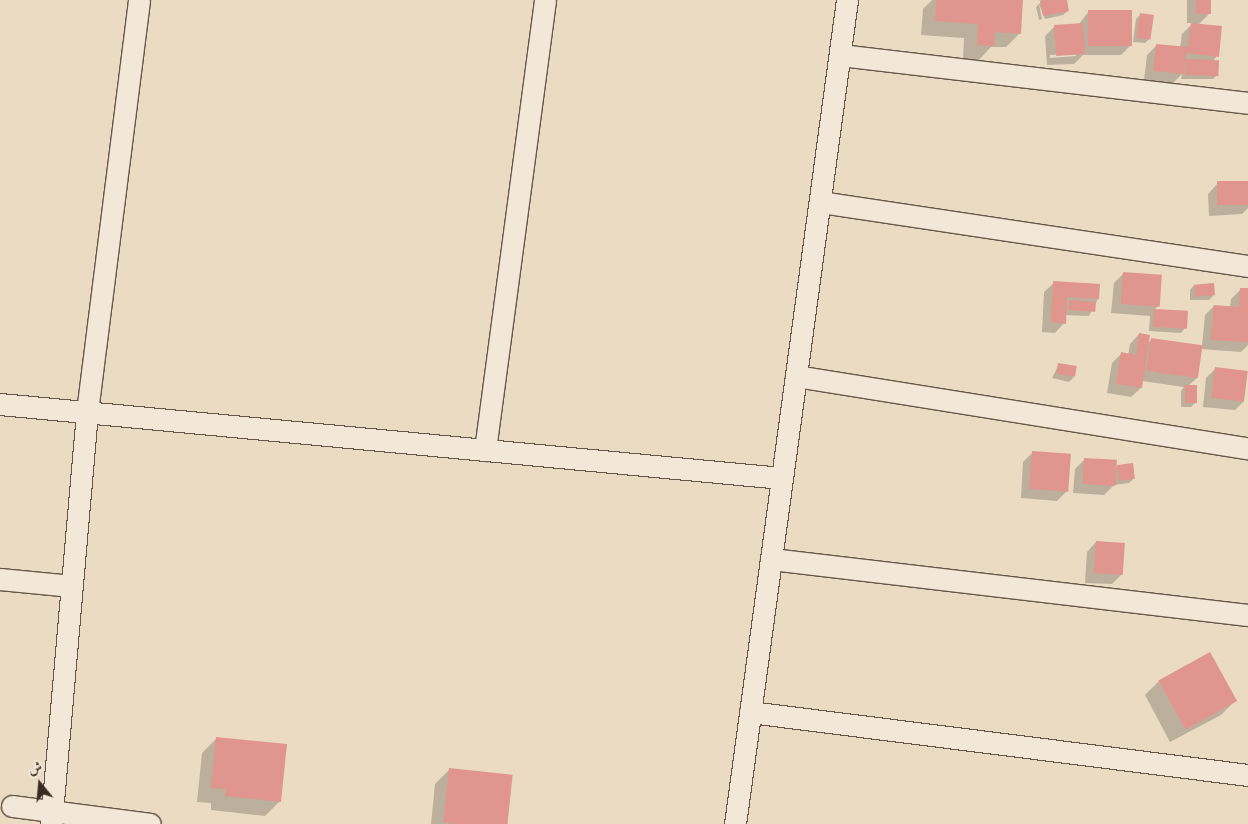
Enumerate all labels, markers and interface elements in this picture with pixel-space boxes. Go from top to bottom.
text: ش [26,758,45,781]
north arrow [15,759,65,809]

